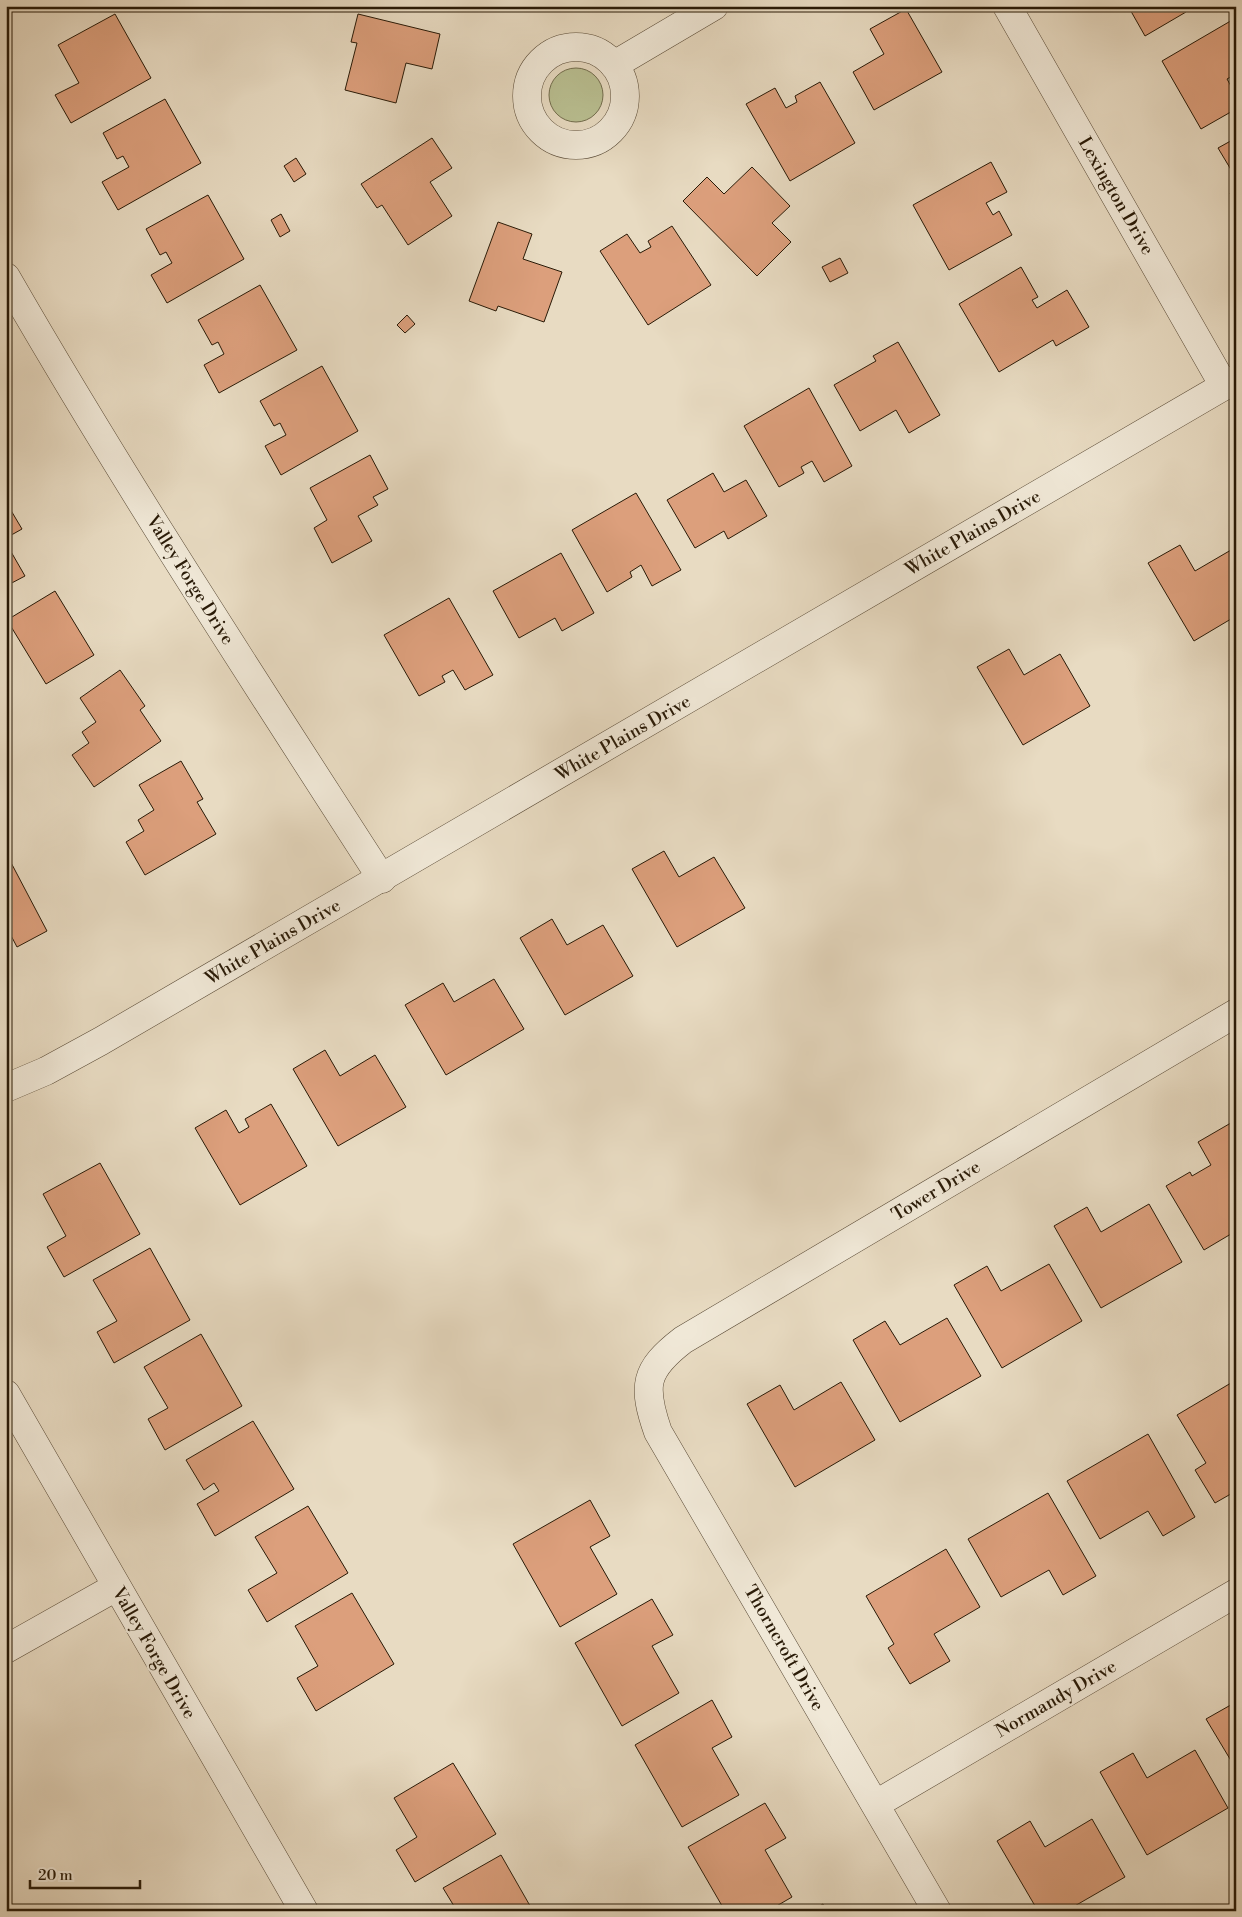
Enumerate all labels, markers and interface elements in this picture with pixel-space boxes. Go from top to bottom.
street label: Lexington Drive [1073,133,1159,259]
street label: White Plains Drive [900,485,1045,582]
street label: Valley Forge Drive [140,510,239,649]
street label: White Plains Drive [550,690,695,787]
street label: White Plains Drive [200,894,345,991]
street label: Tower Drive [887,1156,985,1226]
street label: Thorncroft Drive [739,1581,829,1715]
street label: Valley Forge Drive [106,1582,201,1723]
street label: Normandy Drive [991,1655,1121,1743]
scale bar [30,1857,140,1889]
text: 20 m [38,1866,73,1885]

